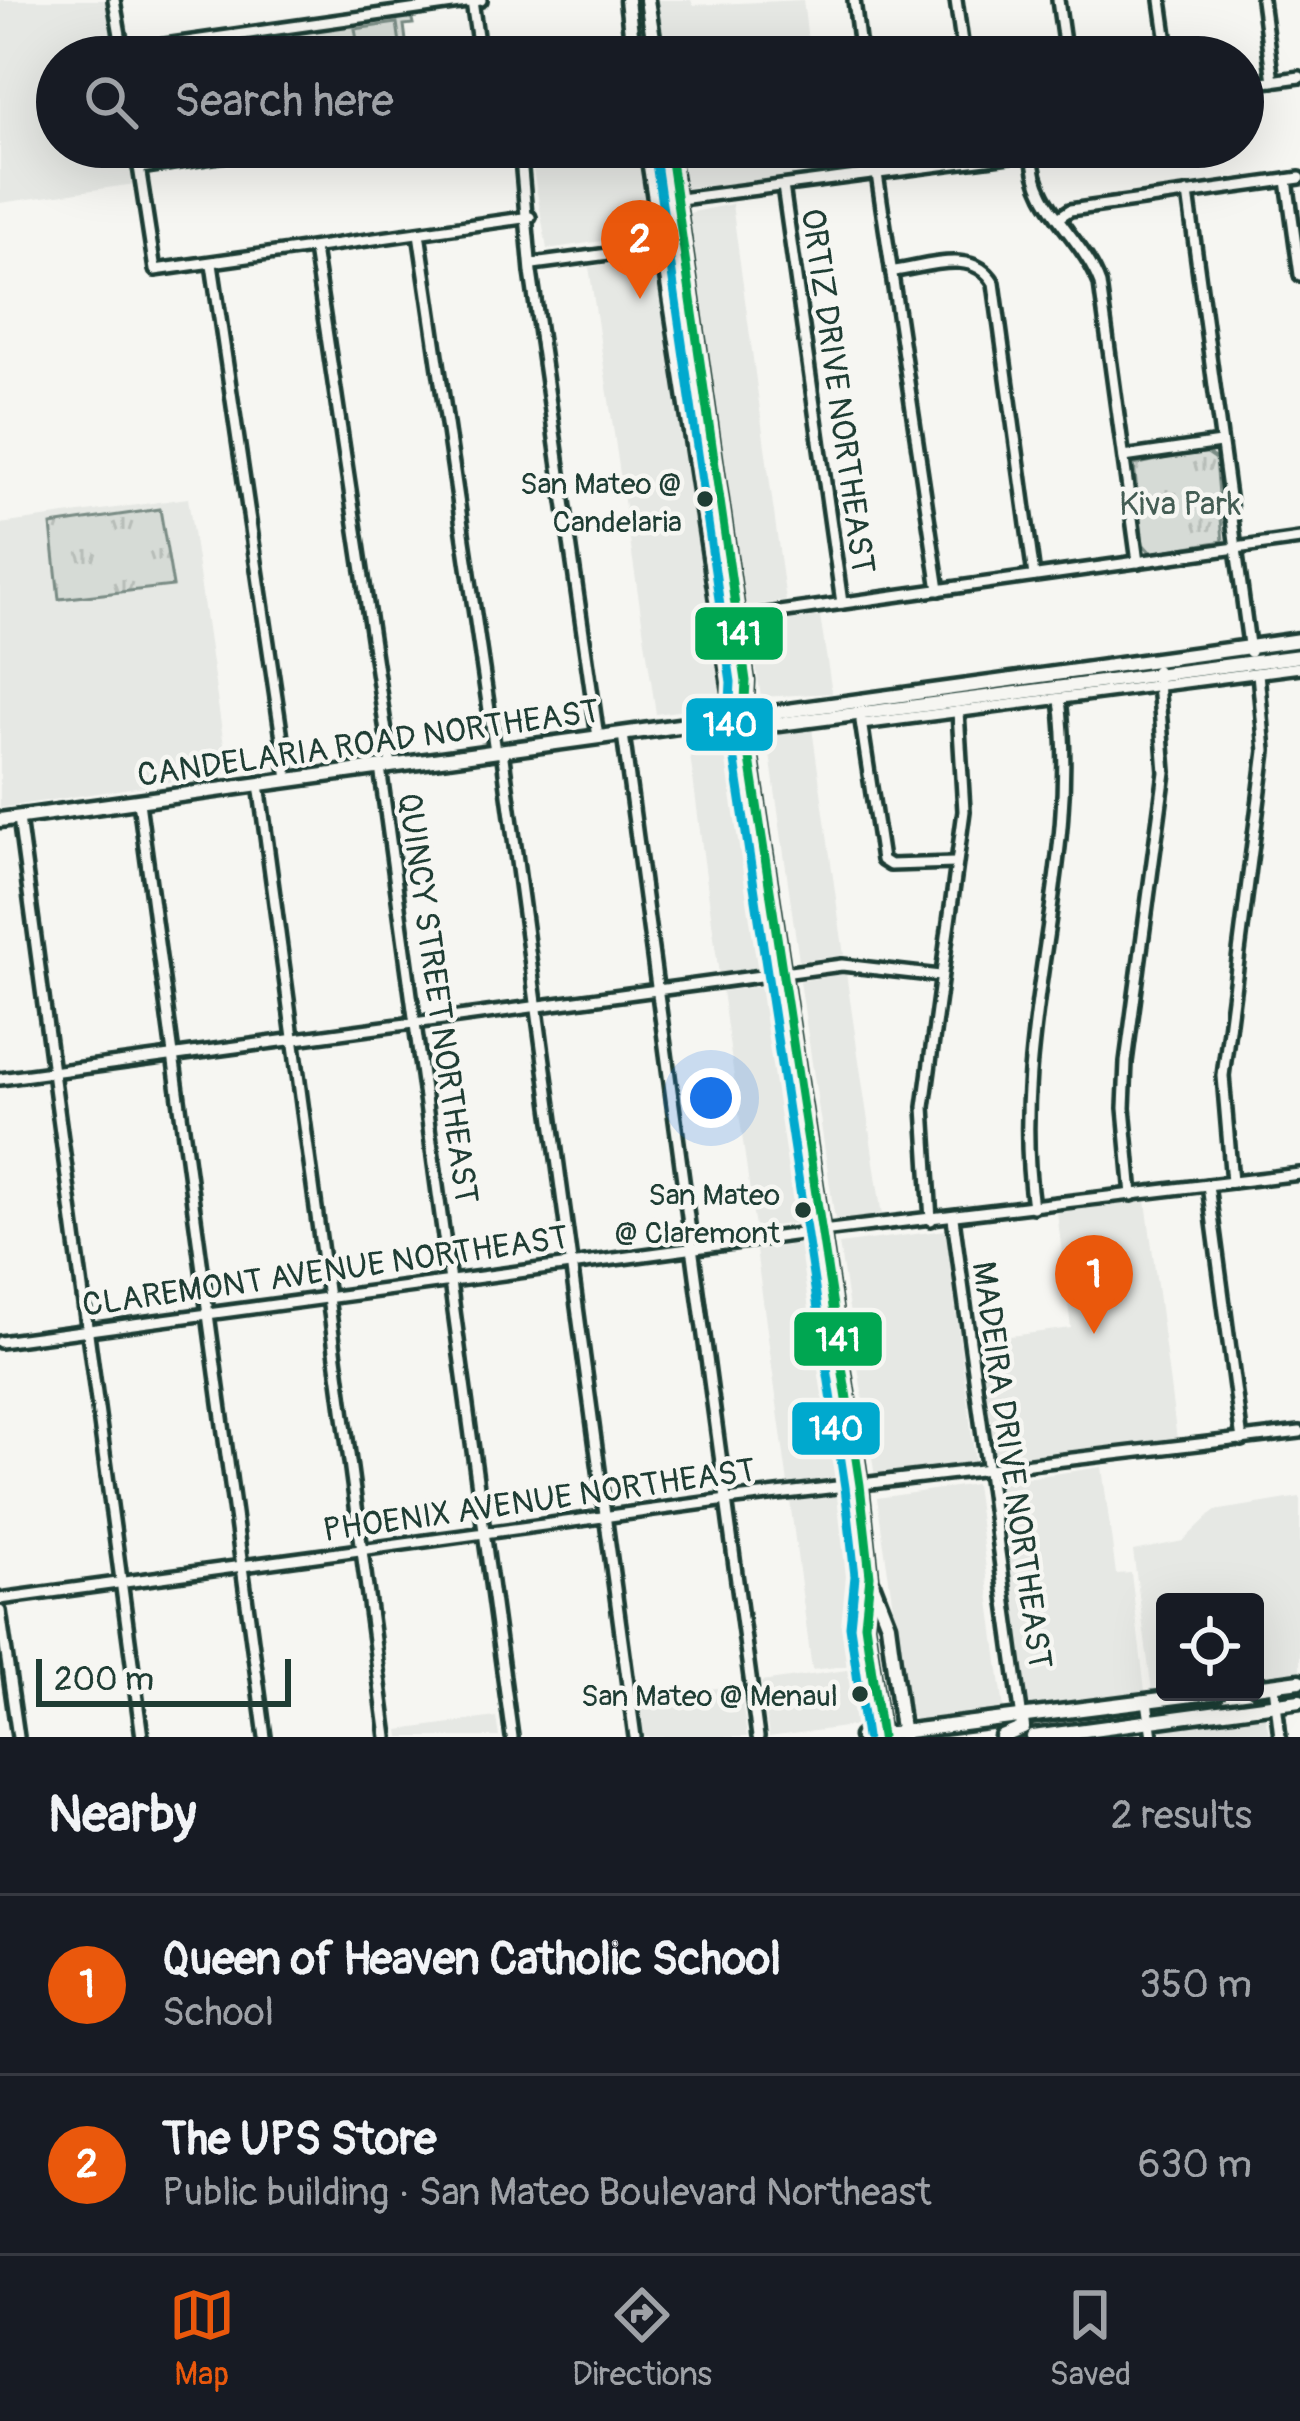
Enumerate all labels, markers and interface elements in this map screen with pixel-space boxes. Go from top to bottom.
search box [36,36,1264,168]
icon: search [78,69,144,135]
text: Search here [174,74,394,130]
pin: 2 [601,200,679,299]
street label: ORTIZ DRIVE NORTHEAST [792,206,883,576]
place label: San Mateo @ Candelaria [520,466,682,541]
park label: Kiva Park [1119,484,1241,525]
marker: San Mateo @ Candelaria [694,488,716,510]
line badge: 141 [693,605,785,662]
text: 141 [717,614,761,655]
street label: CANDELARIA ROAD NORTHEAST [135,691,602,796]
line badge: 140 [684,696,775,753]
text: 140 [703,705,757,746]
street label: QUINCY STREET NORTHEAST [388,790,487,1206]
your location [681,1068,741,1128]
place label: San Mateo @ Claremont [614,1177,781,1252]
marker: San Mateo @ Claremont [792,1199,814,1221]
street label: CLAREMONT AVENUE NORTHEAST [80,1217,571,1326]
pin: 1 [1055,1235,1133,1334]
street label: MADEIRA DRIVE NORTHEAST [963,1259,1060,1672]
line badge: 141 [792,1310,884,1368]
text: 141 [816,1320,860,1361]
line badge: 140 [790,1400,882,1457]
text: 140 [809,1409,863,1450]
street label: PHOENIX AVENUE NORTHEAST [320,1450,758,1551]
map controls [1156,1593,1264,1701]
button: locate [1156,1593,1264,1701]
scale bar [36,1653,291,1706]
text: 200 m [54,1659,154,1700]
place label: San Mateo @ Menaul [581,1678,838,1715]
marker: San Mateo @ Menaul [849,1683,871,1705]
text: Nearby [48,1783,196,1847]
text: 2 results [1111,1791,1252,1840]
text: Queen of Heaven Catholic School [162,1932,781,1988]
text: 1 [79,1960,95,2009]
text: 350 m [1139,1960,1252,2009]
text: School [162,1988,274,2037]
text: The UPS Store [162,2112,437,2168]
text: 2 [76,2140,98,2189]
text: 630 m [1138,2140,1252,2189]
text: Public building · San Mateo Boulevard Northeast [162,2168,932,2217]
tab: Map [169,2282,235,2395]
tab: Directions [572,2282,712,2395]
tab: Saved [1049,2282,1131,2395]

